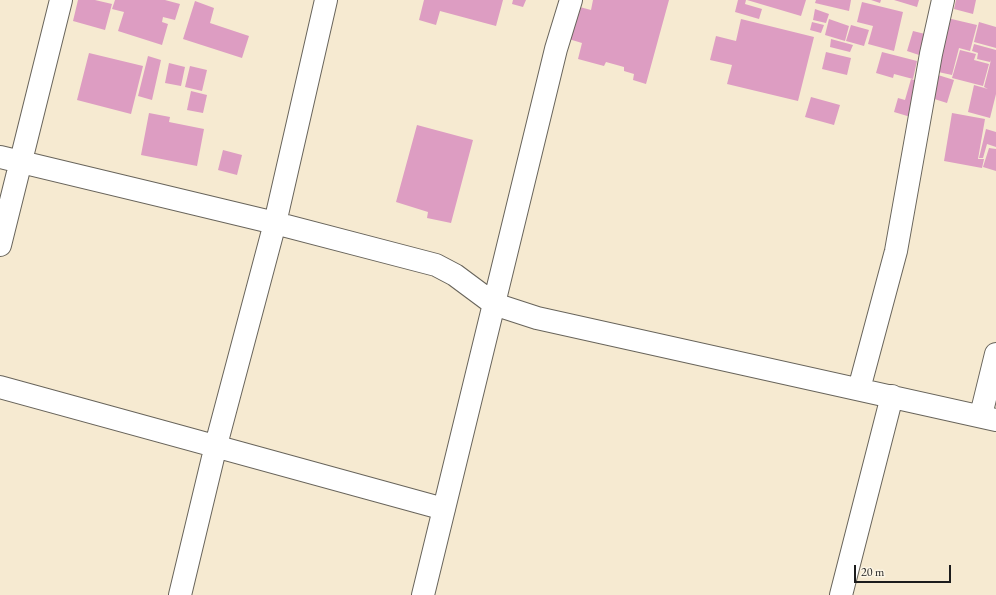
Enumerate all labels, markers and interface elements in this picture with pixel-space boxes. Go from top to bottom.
scale bar [856,557,953,583]
text: 20 m [861,564,884,580]

